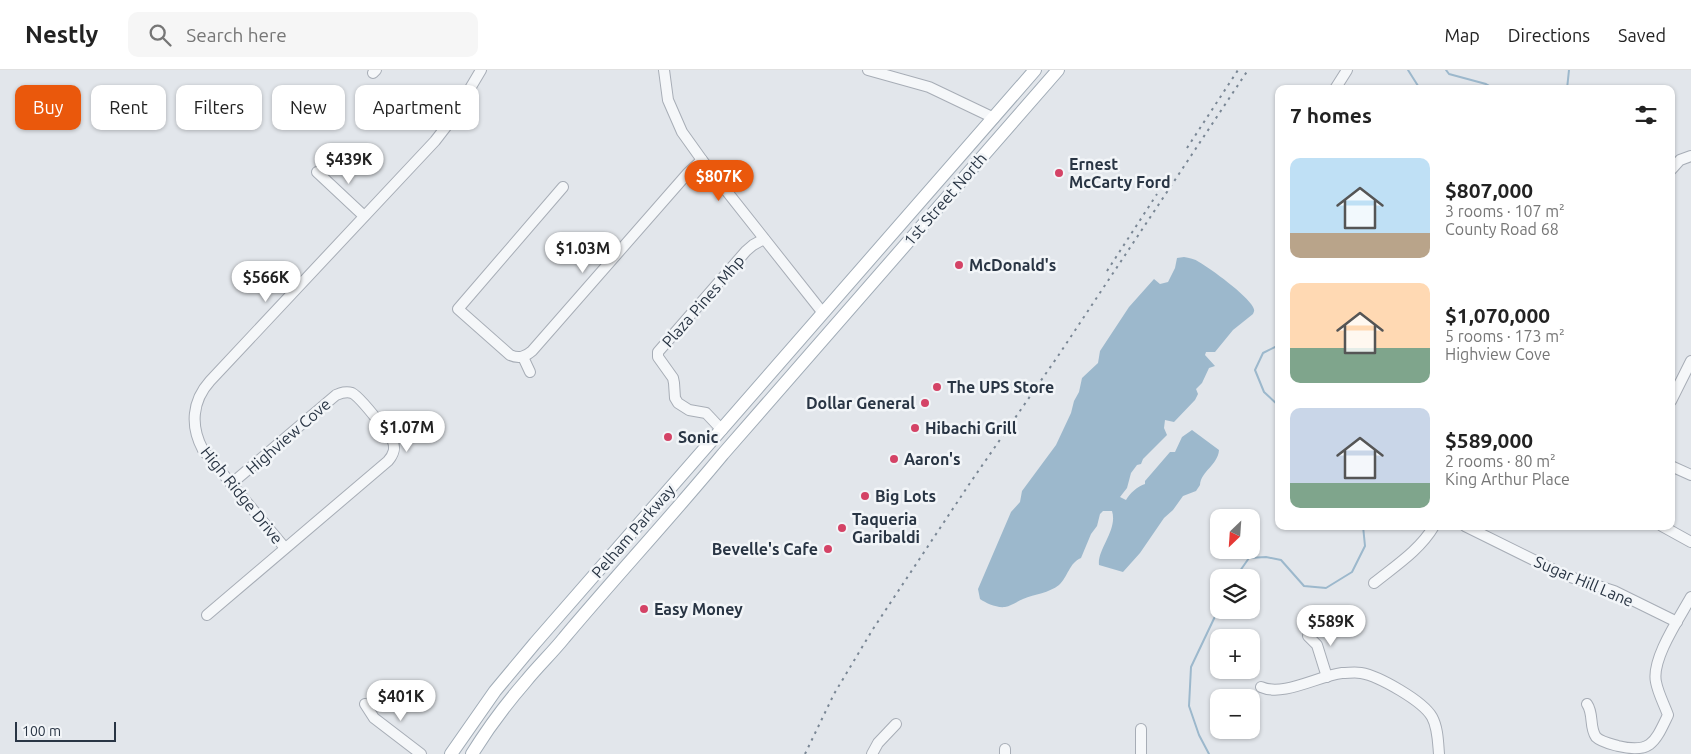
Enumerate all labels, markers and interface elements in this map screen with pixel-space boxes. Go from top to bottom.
search box [128,12,478,57]
text: Nestly [25,21,98,48]
icon: search [146,21,174,49]
text: Search here [186,24,287,46]
text: Map [1444,25,1480,45]
text: Directions [1508,25,1590,45]
text: Saved [1618,25,1666,45]
chip: Buy [15,85,81,130]
chip: Rent [91,85,166,130]
chip: Filters [176,85,262,130]
chip: New [272,85,345,130]
chip: Apartment [355,85,479,130]
icon: filters [1632,101,1660,129]
text: 7 homes [1290,103,1372,127]
pin: $439K [314,142,384,185]
street label: 1st Street North [900,149,990,249]
text: $439K [326,150,372,168]
place label: Ernest McCarty Ford [1069,155,1171,191]
pin: $807K [684,160,754,202]
text: $807K [696,167,742,185]
marker: Ernest McCarty Ford [1053,167,1065,179]
icon: home [1330,178,1390,238]
text: $807,000 [1445,178,1533,202]
text: 3 rooms · 107 m² [1445,202,1565,220]
text: County Road 68 [1445,220,1559,238]
pin: $1.03M [542,232,624,274]
text: $1.03M [556,239,610,257]
street label: Plaza Pines Mhp [658,251,748,351]
place label: McDonald's [969,256,1056,274]
marker: McDonald's [953,259,965,271]
pin: $566K [231,260,301,303]
text: $566K [243,268,289,286]
icon: home [1330,303,1390,363]
text: $1,070,000 [1445,303,1550,327]
text: 5 rooms · 173 m² [1445,327,1565,345]
text: Highview Cove [1445,345,1551,363]
place label: The UPS Store [947,378,1054,396]
marker: The UPS Store [931,381,943,393]
place label: Dollar General [806,394,915,412]
street label: Highview Cove [242,395,334,477]
marker: Dollar General [919,397,931,409]
pin: $1.07M [366,410,448,453]
text: $1.07M [380,418,434,436]
place label: Hibachi Grill [925,419,1017,437]
marker: Hibachi Grill [909,422,921,434]
place label: Sonic [678,428,719,446]
icon: home [1330,428,1390,488]
text: $589,000 [1445,428,1533,452]
marker: Sonic [662,431,674,443]
street label: High Ridge Drive [197,443,287,547]
place label: Aaron's [904,450,960,468]
text: 2 rooms · 80 m² [1445,452,1556,470]
marker: Aaron's [888,453,900,465]
text: King Arthur Place [1445,470,1570,488]
street label: Pelham Parkway [588,481,678,581]
place label: Big Lots [875,487,936,505]
marker: Big Lots [859,490,871,502]
north arrow [1210,509,1260,559]
map controls [1210,509,1260,739]
place label: Taqueria Garibaldi [852,510,920,546]
marker: Taqueria Garibaldi [836,522,848,534]
place label: Bevelle's Cafe [712,540,818,558]
marker: Bevelle's Cafe [822,543,834,555]
street label: Sugar Hill Lane [1532,552,1636,610]
button: layers [1210,569,1260,619]
place label: Easy Money [654,600,743,618]
marker: Easy Money [638,603,650,615]
pin: $589K [1296,604,1366,647]
text: $589K [1308,612,1354,630]
button: + [1210,629,1260,679]
pin: $401K [366,680,436,722]
text: $401K [378,687,424,705]
button: − [1210,689,1260,739]
scale bar [15,719,116,742]
text: 100 m [22,723,61,739]

